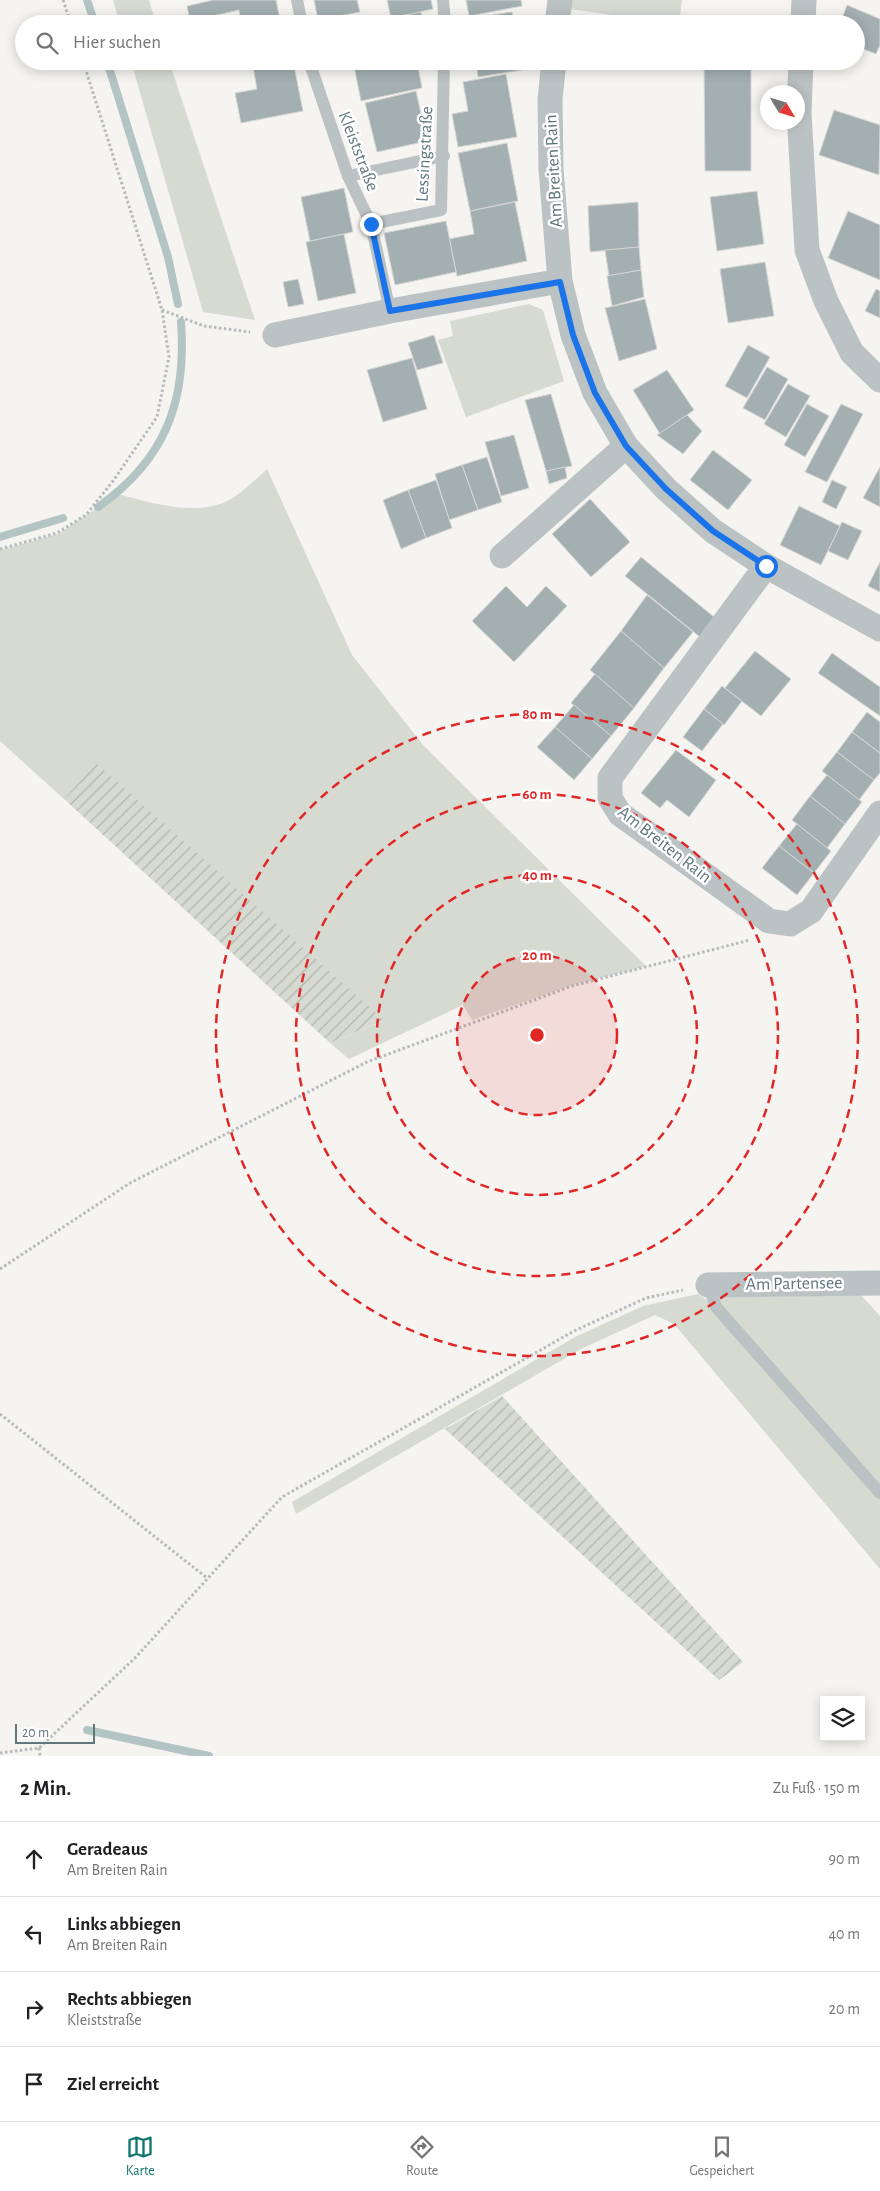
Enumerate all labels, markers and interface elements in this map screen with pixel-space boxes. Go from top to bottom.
search box [15,15,865,70]
icon: search [33,29,61,57]
text: Hier suchen [73,33,161,52]
north arrow [760,85,805,130]
street label: Lessingstraße [414,106,436,202]
street label: Kleiststraße [335,109,382,194]
street label: Am Breiten Rain [542,114,566,228]
route end [360,213,383,236]
route start [755,555,778,578]
text: 80 m [522,707,552,722]
text: 60 m [522,787,552,802]
street label: Am Breiten Rain [614,803,715,887]
text: 40 m [522,868,552,883]
text: 20 m [522,948,552,963]
centre of rings [528,1026,546,1044]
street label: Am Partensee [745,1274,843,1294]
map controls [820,1696,865,1741]
button: layers [820,1696,865,1741]
scale bar [15,1721,95,1744]
text: 20 m [22,1726,49,1740]
text: 2 Min. [20,1778,71,1799]
text: Zu Fuß · 150 m [773,1780,860,1796]
text: Geradeaus [67,1840,148,1859]
icon: ahead [20,1845,48,1873]
text: 90 m [829,1851,860,1867]
text: Am Breiten Rain [67,1862,168,1878]
text: Links abbiegen [67,1915,181,1934]
icon: left [20,1920,48,1948]
text: 40 m [828,1926,860,1942]
text: Am Breiten Rain [67,1937,168,1953]
text: Rechts abbiegen [67,1990,192,2009]
icon: right [20,1995,48,2023]
text: 20 m [829,2001,860,2017]
text: Kleiststraße [67,2012,142,2028]
icon: arrive [20,2070,48,2098]
text: Ziel erreicht [67,2075,159,2094]
tab: Karte [126,2133,155,2180]
tab: Route [406,2133,438,2180]
tab: Gespeichert [689,2133,754,2180]

